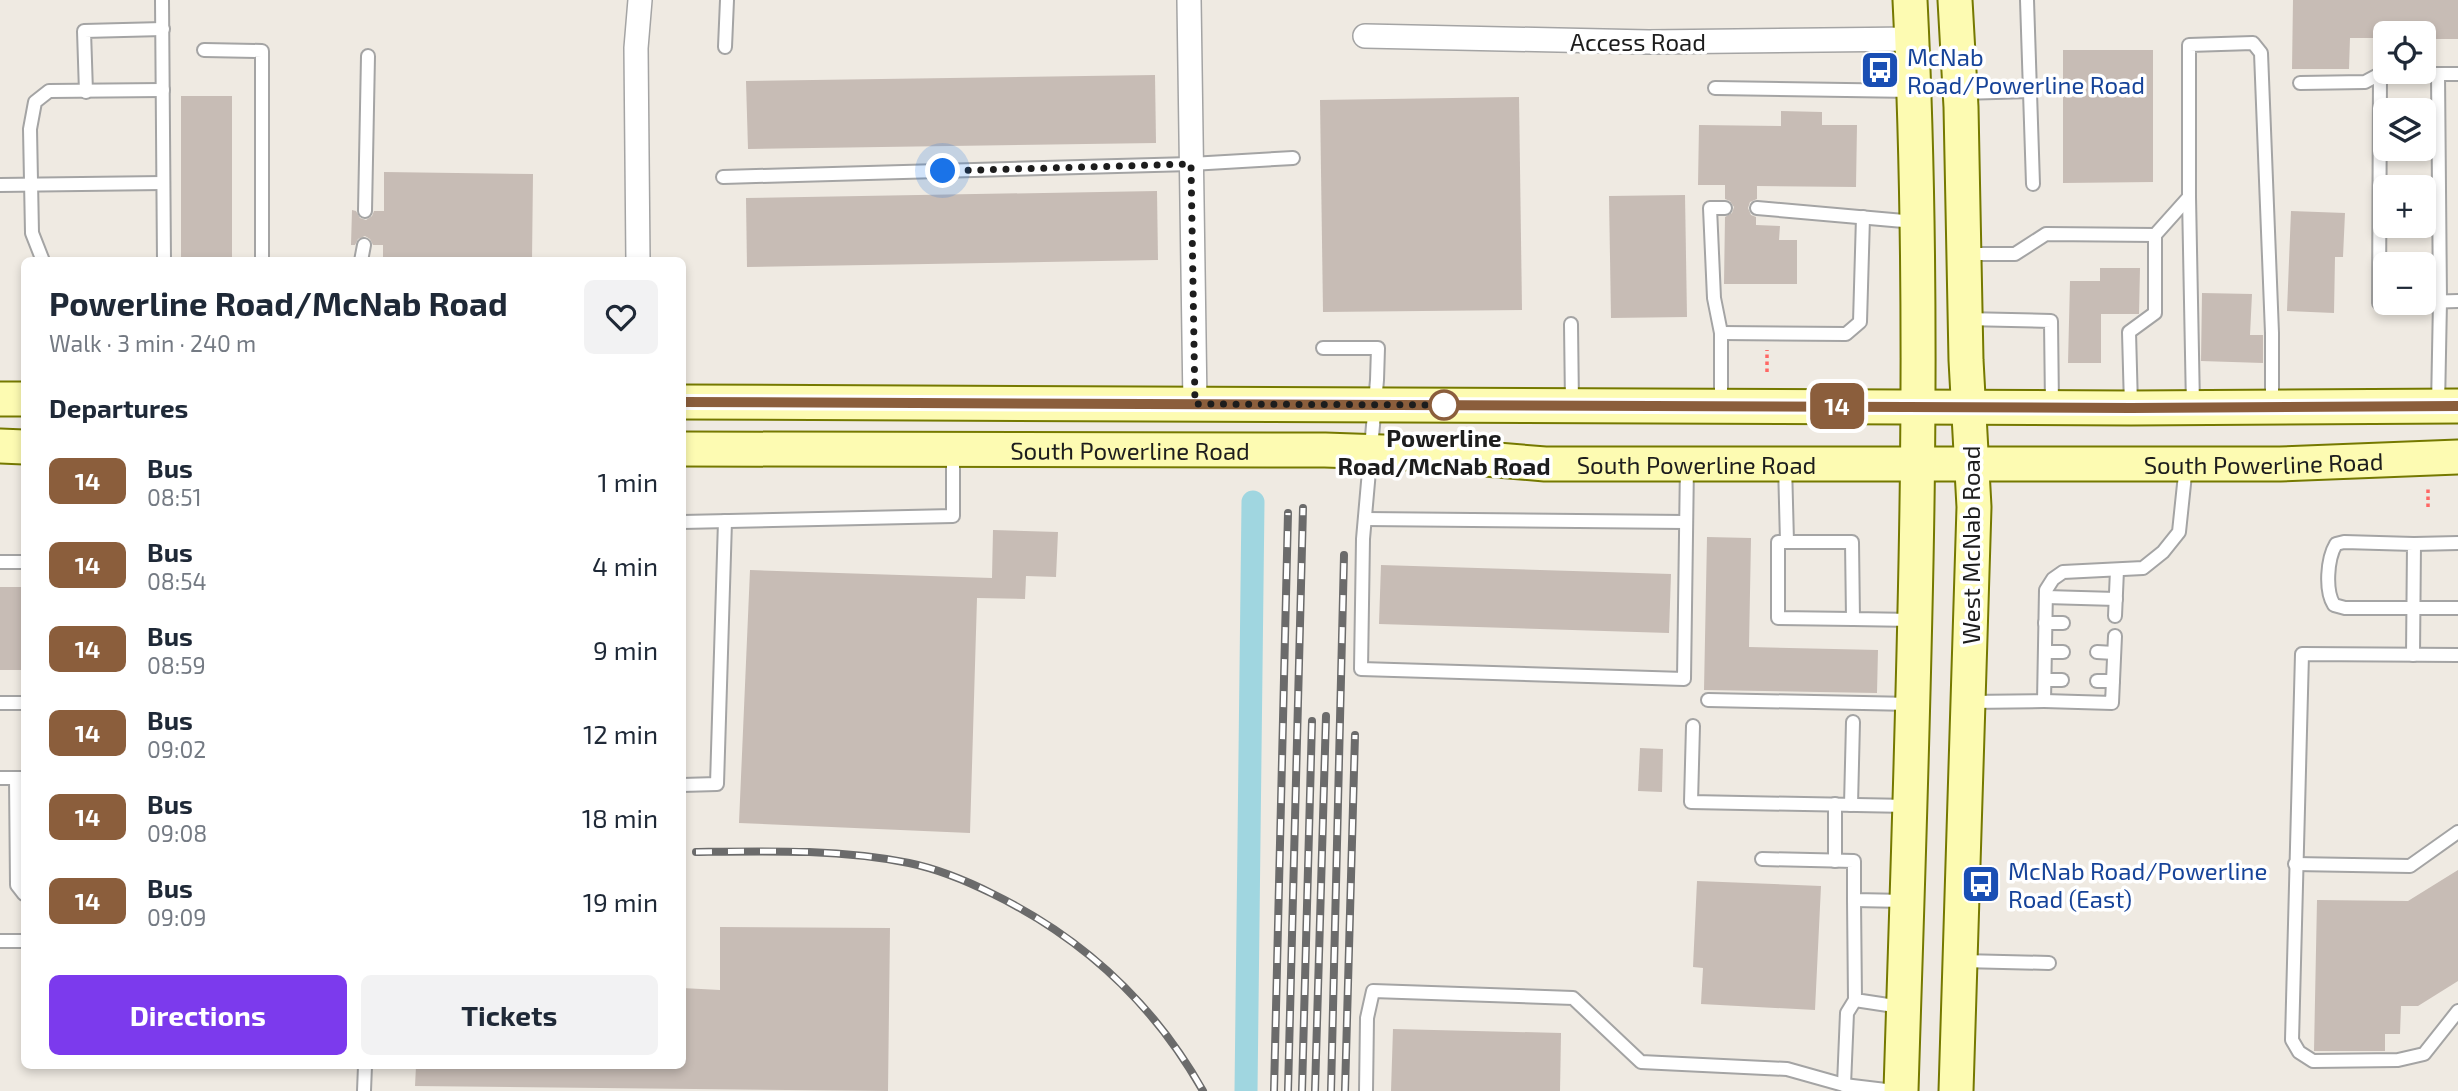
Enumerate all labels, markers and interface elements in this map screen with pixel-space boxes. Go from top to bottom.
map controls [2373,21,2436,315]
button: locate [2373,21,2436,84]
street label: Access Road [1570,27,1706,56]
place label: McNab Road/Powerline Road [1907,42,2145,99]
bus stop icon: McNab Road/Powerline Road [1859,49,1901,91]
button: layers [2373,98,2436,161]
your location [925,153,960,188]
button: + [2373,175,2436,238]
button: − [2373,252,2436,315]
button: heart [584,280,658,354]
text: Powerline Road/McNab Road [49,283,508,323]
text: Walk · 3 min · 240 m [49,329,256,357]
line badge: 14 [1806,383,1868,429]
marker: Powerline Road/McNab Road [1429,390,1459,420]
text: 14 [1824,391,1850,420]
text: Departures [49,392,188,423]
place label: Powerline Road/McNab Road [1337,423,1551,480]
street label: South Powerline Road [1010,435,1250,464]
street label: West McNab Road [1956,445,1985,645]
street label: South Powerline Road [2144,445,2384,479]
street label: South Powerline Road [1577,450,1816,479]
text: Bus [147,452,193,483]
text: 14 [75,466,100,495]
text: 1 min [598,466,658,497]
text: 08:51 [147,483,202,511]
text: Bus [147,536,193,567]
text: 14 [75,550,100,579]
text: 4 min [592,550,658,581]
text: 08:54 [147,567,207,595]
text: Bus [147,620,193,651]
text: 14 [75,634,100,663]
text: 9 min [593,634,658,665]
text: 08:59 [147,651,206,679]
text: Bus [147,704,193,735]
text: 14 [75,718,100,747]
text: 12 min [583,718,658,749]
text: 09:02 [147,735,206,763]
text: Bus [147,788,193,819]
text: 14 [75,802,100,831]
text: 18 min [582,802,658,833]
text: 09:08 [147,819,207,847]
place label: McNab Road/Powerline Road (East) [2008,856,2267,913]
bus stop icon: McNab Road/Powerline Road (East) [1960,863,2002,905]
text: Bus [147,872,193,903]
text: 14 [75,886,100,915]
text: 19 min [583,886,658,917]
text: 09:09 [147,903,206,931]
button: Directions [49,975,347,1055]
button: Tickets [361,975,658,1055]

